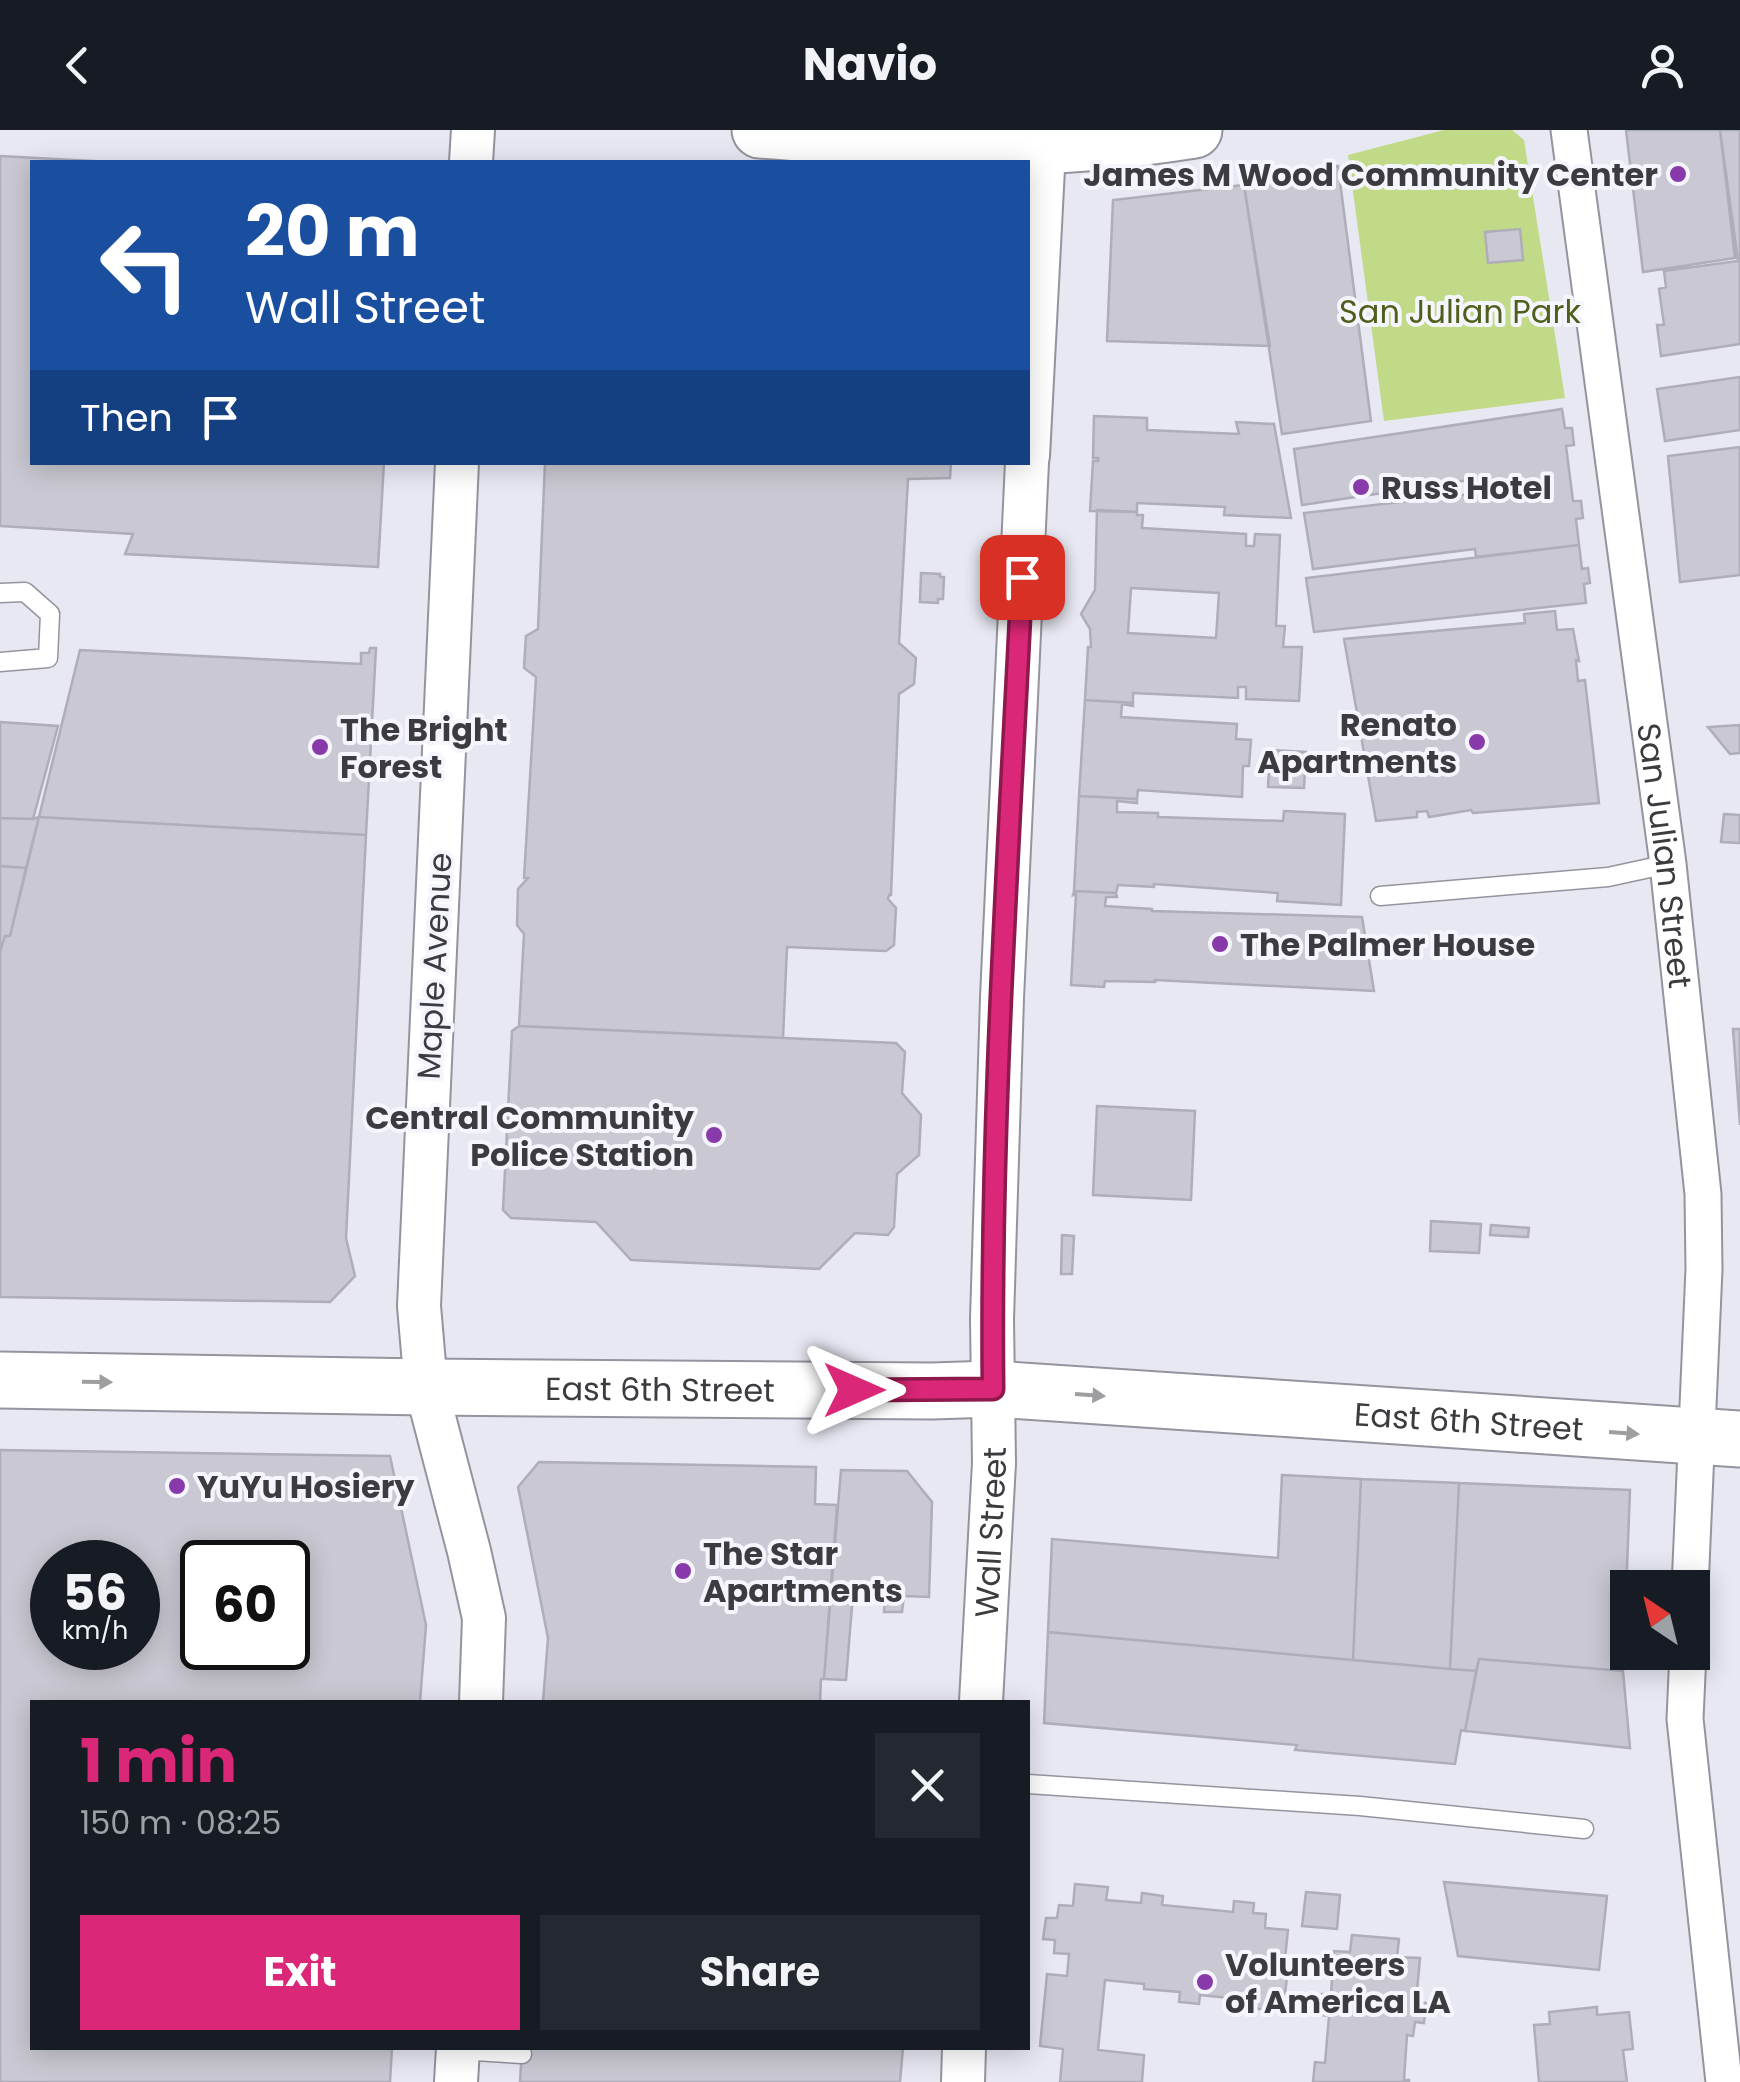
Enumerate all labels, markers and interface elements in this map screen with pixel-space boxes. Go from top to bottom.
text: Navio [803,33,937,96]
icon: back [50,38,105,93]
icon: person [1635,38,1690,93]
place label: James M Wood Community Center [1083,152,1658,197]
marker: James M Wood Community Center [1667,163,1689,185]
text: 20 m [245,182,420,281]
icon: left [80,200,210,330]
text: Wall Street [245,276,485,339]
park label: San Julian Park [1339,289,1581,334]
icon: arrive [193,390,248,445]
text: Then [80,391,173,444]
place label: Russ Hotel [1381,465,1552,510]
marker: Russ Hotel [1350,476,1372,498]
pin [980,535,1065,620]
icon: arrive [995,550,1050,605]
place label: Renato Apartments [1257,702,1457,784]
place label: The Bright Forest [340,707,508,789]
street label: San Julian Street [1627,720,1704,991]
marker: Renato Apartments [1466,731,1488,753]
marker: The Bright Forest [309,736,331,758]
street label: Maple Avenue [406,851,462,1081]
place label: The Palmer House [1240,922,1535,967]
marker: The Palmer House [1209,933,1231,955]
place label: Central Community Police Station [365,1095,695,1177]
marker: Central Community Police Station [703,1124,725,1146]
position arrow [802,1338,906,1442]
street label: East 6th Street [545,1365,775,1412]
one-way arrow [82,1374,114,1390]
one-way arrow [1075,1388,1107,1404]
street label: East 6th Street [1353,1391,1585,1451]
one-way arrow [1608,1425,1640,1441]
street label: Wall Street [963,1447,1017,1619]
place label: YuYu Hosiery [197,1464,415,1509]
marker: YuYu Hosiery [166,1475,188,1497]
place label: The Star Apartments [703,1531,903,1613]
speed limit sign: 60 [180,1540,310,1670]
text: 56 [63,1557,127,1628]
marker: The Star Apartments [672,1560,694,1582]
north arrow [1610,1570,1710,1670]
map controls [1610,1570,1710,1670]
text: km/h [62,1613,128,1648]
text: 1 min [80,1719,237,1803]
button: close [875,1733,980,1838]
text: 150 m · 08:25 [80,1800,281,1845]
button: Exit [80,1915,520,2030]
button: Share [540,1915,980,2030]
place label: Volunteers of America LA [1225,1942,1451,2024]
marker: Volunteers of America LA [1194,1971,1216,1993]

